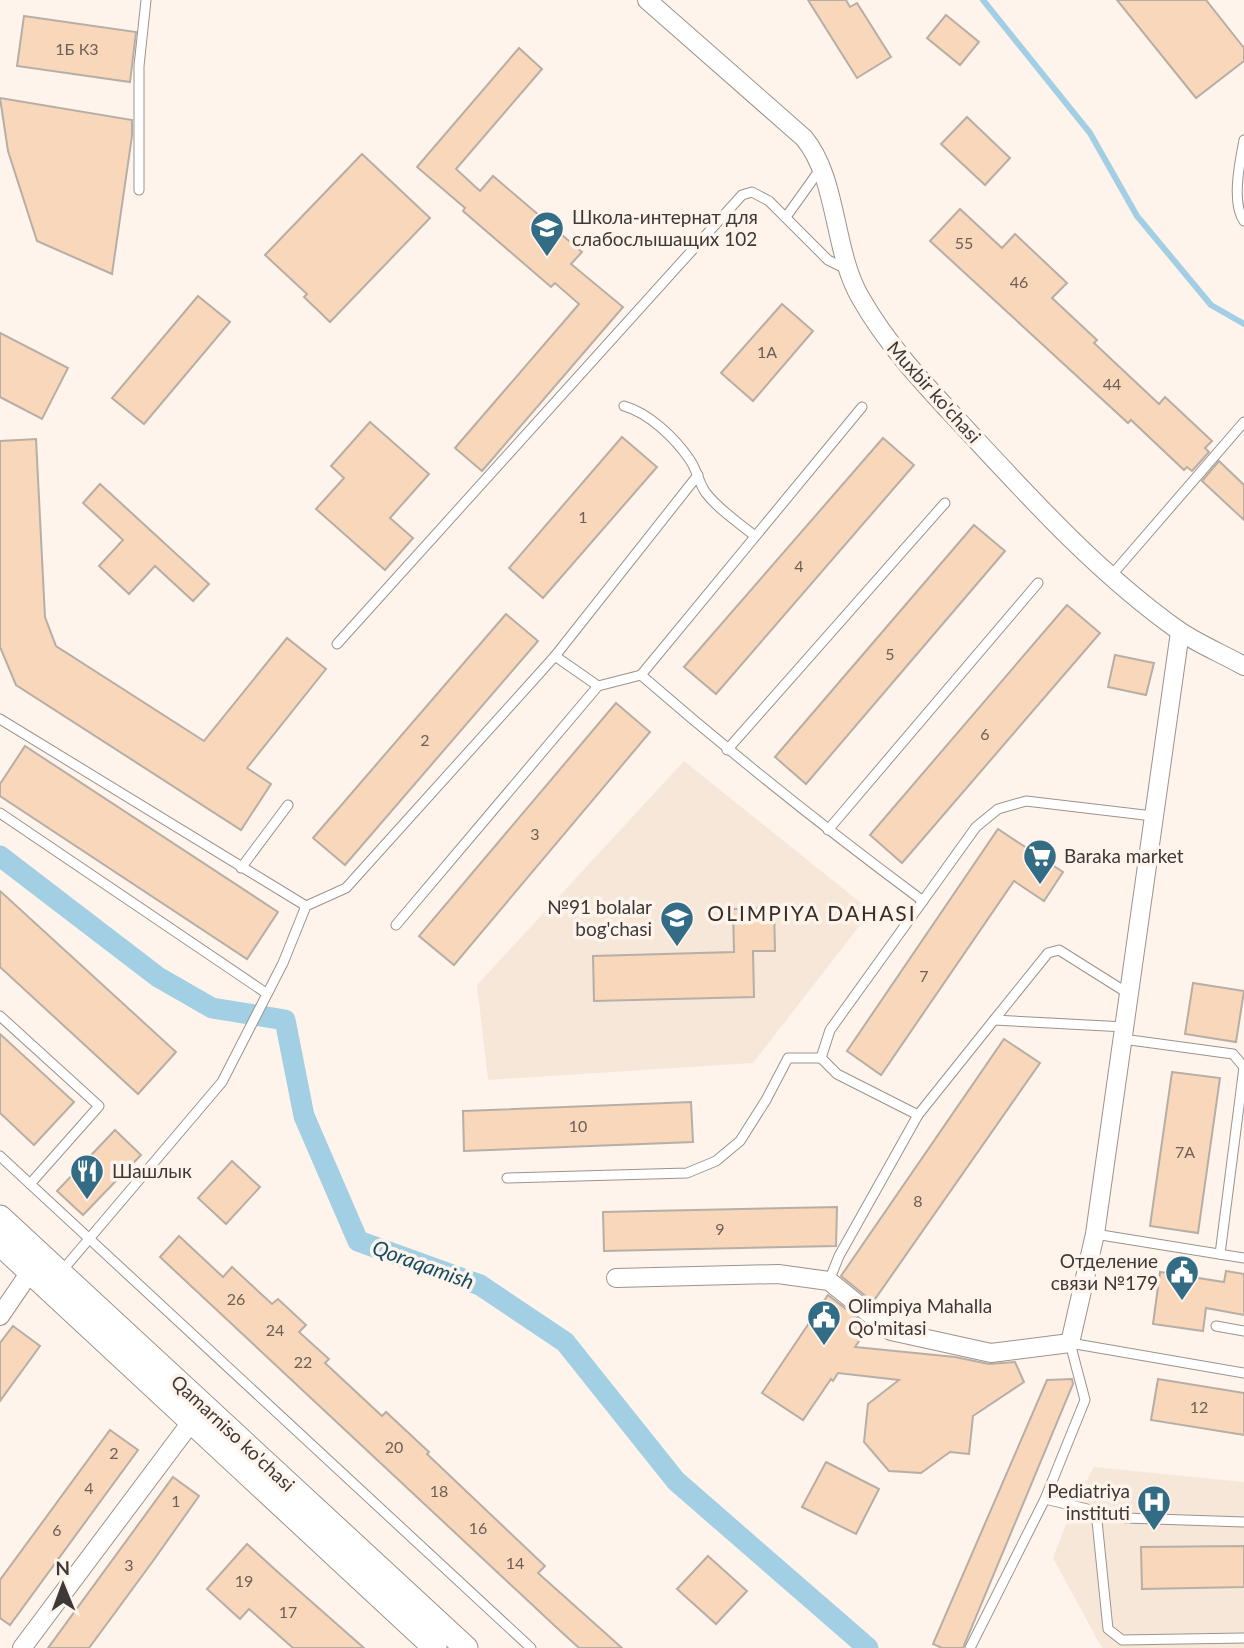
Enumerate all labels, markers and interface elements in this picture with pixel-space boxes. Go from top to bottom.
house number: 1Б К3 [55,39,99,58]
place label: Школа-интернат для слабослышащих 102 [572,205,758,250]
school or university icon: Школа-интернат для слабослышащих 102 [528,209,566,258]
house number: 55 [955,233,973,252]
house number: 46 [1010,272,1028,291]
street label: Muxbir ko'chasi [883,336,986,447]
house number: 1A [757,342,777,361]
house number: 44 [1103,374,1121,393]
house number: 1 [578,507,588,526]
house number: 4 [794,556,804,575]
house number: 5 [885,644,895,663]
house number: 6 [980,724,990,743]
house number: 2 [420,730,430,749]
house number: 3 [530,824,540,843]
supermarket icon: Baraka market [1021,837,1059,886]
place label: Baraka market [1064,844,1184,867]
place label: №91 bolalar bog'chasi [547,895,652,940]
school or university icon: №91 bolalar bog'chasi [658,899,696,948]
district label: OLIMPIYA DAHASI [707,900,917,925]
house number: 7 [919,966,929,985]
house number: 10 [569,1116,587,1135]
house number: 7A [1175,1142,1195,1161]
restaurant icon: Шашлык [68,1152,106,1201]
place label: Шашлык [112,1159,192,1182]
house number: 8 [913,1191,923,1210]
house number: 9 [715,1219,725,1238]
water label: Qoraqamish [369,1234,478,1293]
place label: Отделение связи №179 [1051,1249,1158,1294]
public building icon: Отделение связи №179 [1163,1253,1201,1302]
house number: 26 [227,1289,245,1308]
place label: Olimpiya Mahalla Qo'mitasi [848,1294,992,1339]
public building icon: Olimpiya Mahalla Qo'mitasi [805,1298,843,1347]
house number: 24 [266,1320,284,1339]
house number: 22 [294,1352,312,1371]
street label: Qamarniso ko'chasi [167,1370,300,1496]
house number: 12 [1190,1397,1208,1416]
house number: 20 [385,1437,403,1456]
house number: 2 [109,1443,119,1462]
house number: 4 [84,1478,94,1497]
place label: Pediatriya instituti [1047,1479,1130,1524]
house number: 18 [430,1481,448,1500]
hospital icon: Pediatriya instituti [1135,1483,1173,1532]
house number: 1 [171,1491,181,1510]
house number: 16 [469,1518,487,1537]
house number: 6 [52,1520,62,1539]
north arrow [28,1550,98,1620]
house number: 14 [506,1553,524,1572]
house number: 3 [124,1555,134,1574]
text: N [55,1556,70,1579]
house number: 19 [235,1571,253,1590]
house number: 17 [279,1602,297,1621]

